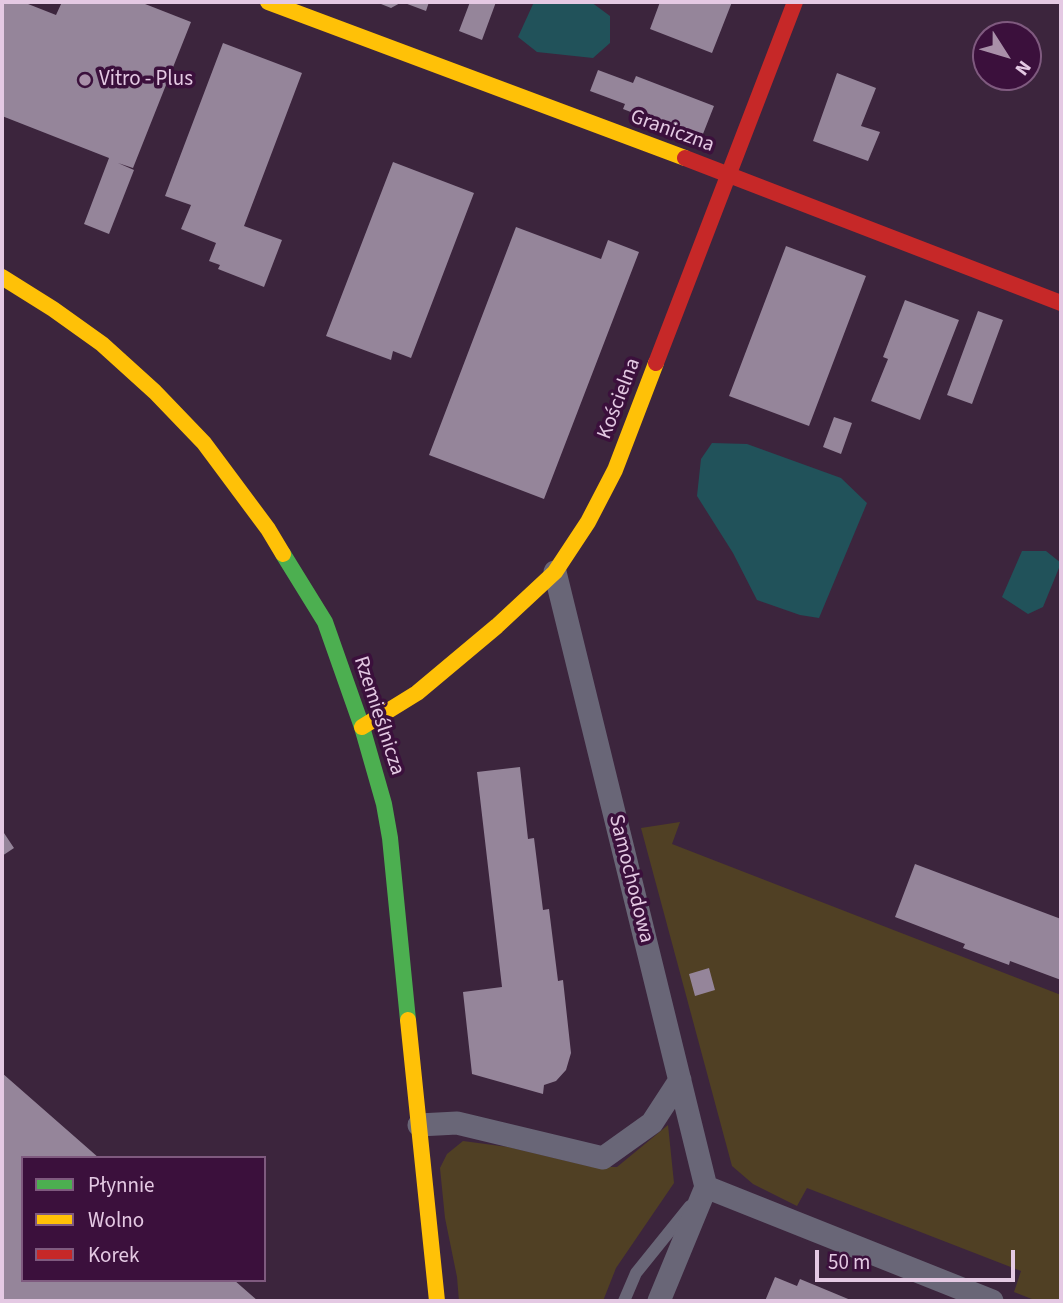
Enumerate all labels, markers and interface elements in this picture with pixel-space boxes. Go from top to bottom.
north arrow [972,21,1042,91]
text: N [1008,55,1037,81]
place label: Vitro - Plus [99,67,193,93]
marker: Vitro - Plus [77,72,93,88]
street label: Graniczna [627,105,717,159]
street label: Kościelna [593,355,647,443]
street label: Rzemieślnicza [347,653,409,779]
street label: Samochodowa [602,812,658,946]
legend [21,1156,266,1282]
text: Płynnie [88,1170,155,1200]
text: Wolno [88,1205,144,1235]
scale bar [818,1236,1018,1280]
text: Korek [88,1240,139,1270]
text: 50 m [828,1247,870,1277]

